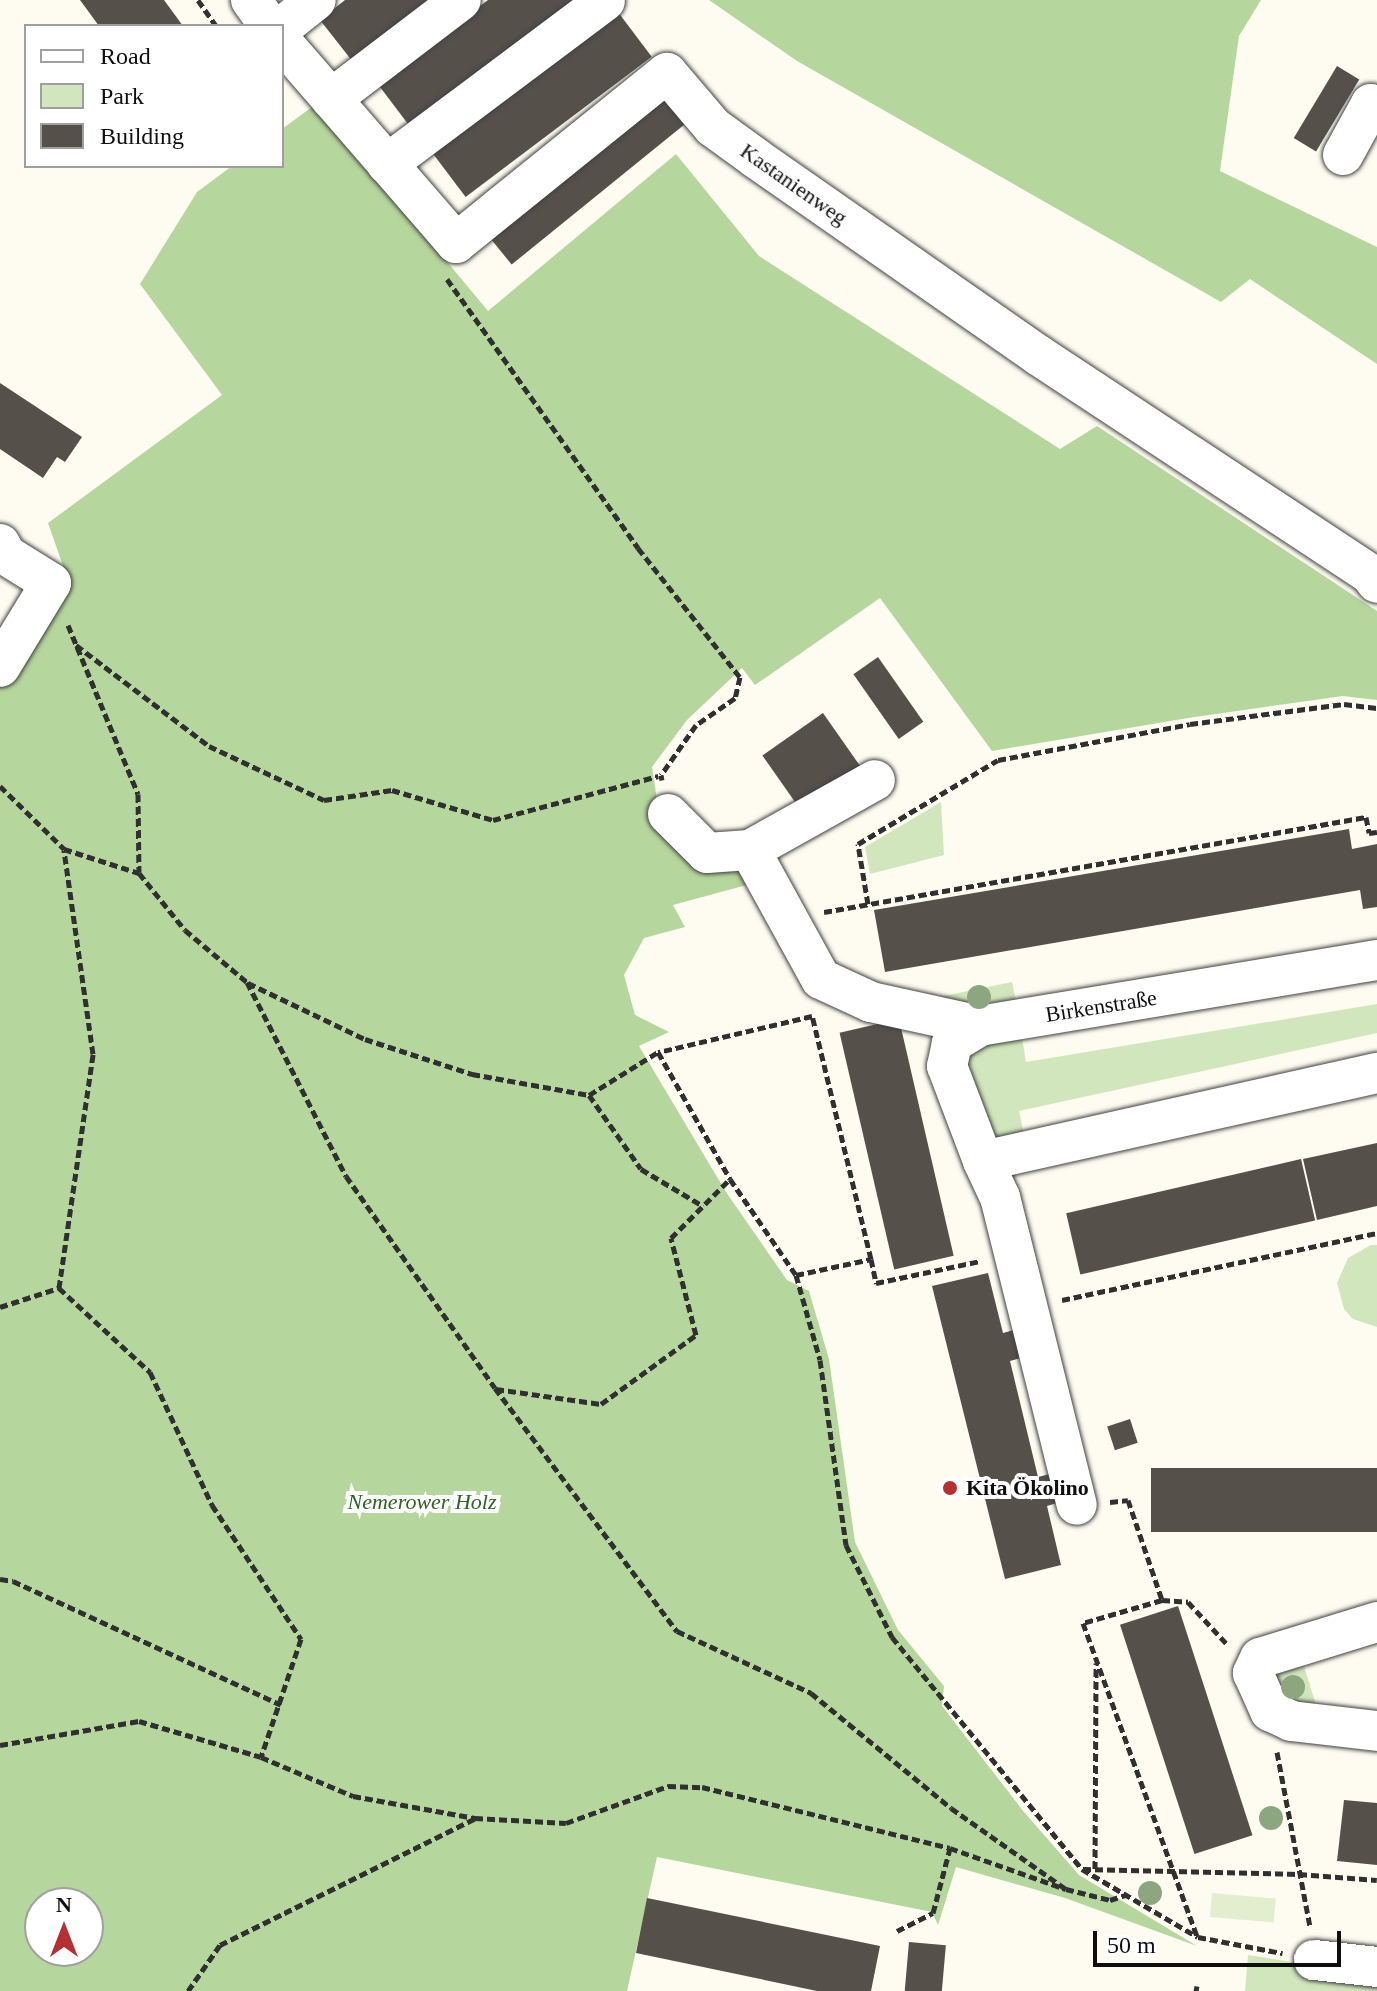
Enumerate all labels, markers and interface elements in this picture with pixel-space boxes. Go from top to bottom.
legend [24,24,284,168]
text: Road [100,43,151,69]
text: Park [100,83,144,109]
text: Building [100,123,184,149]
street label: Kastanienweg [735,137,853,231]
street label: Birkenstraße [1043,984,1159,1028]
place label: Kita Ökolino [966,1475,1089,1501]
marker: Kita Ökolino [941,1479,959,1497]
park label: Nemerower Holz [348,1489,496,1515]
north arrow [24,1887,104,1967]
text: N [56,1892,72,1917]
scale bar [1097,1915,1345,1965]
text: 50 m [1107,1932,1156,1958]

